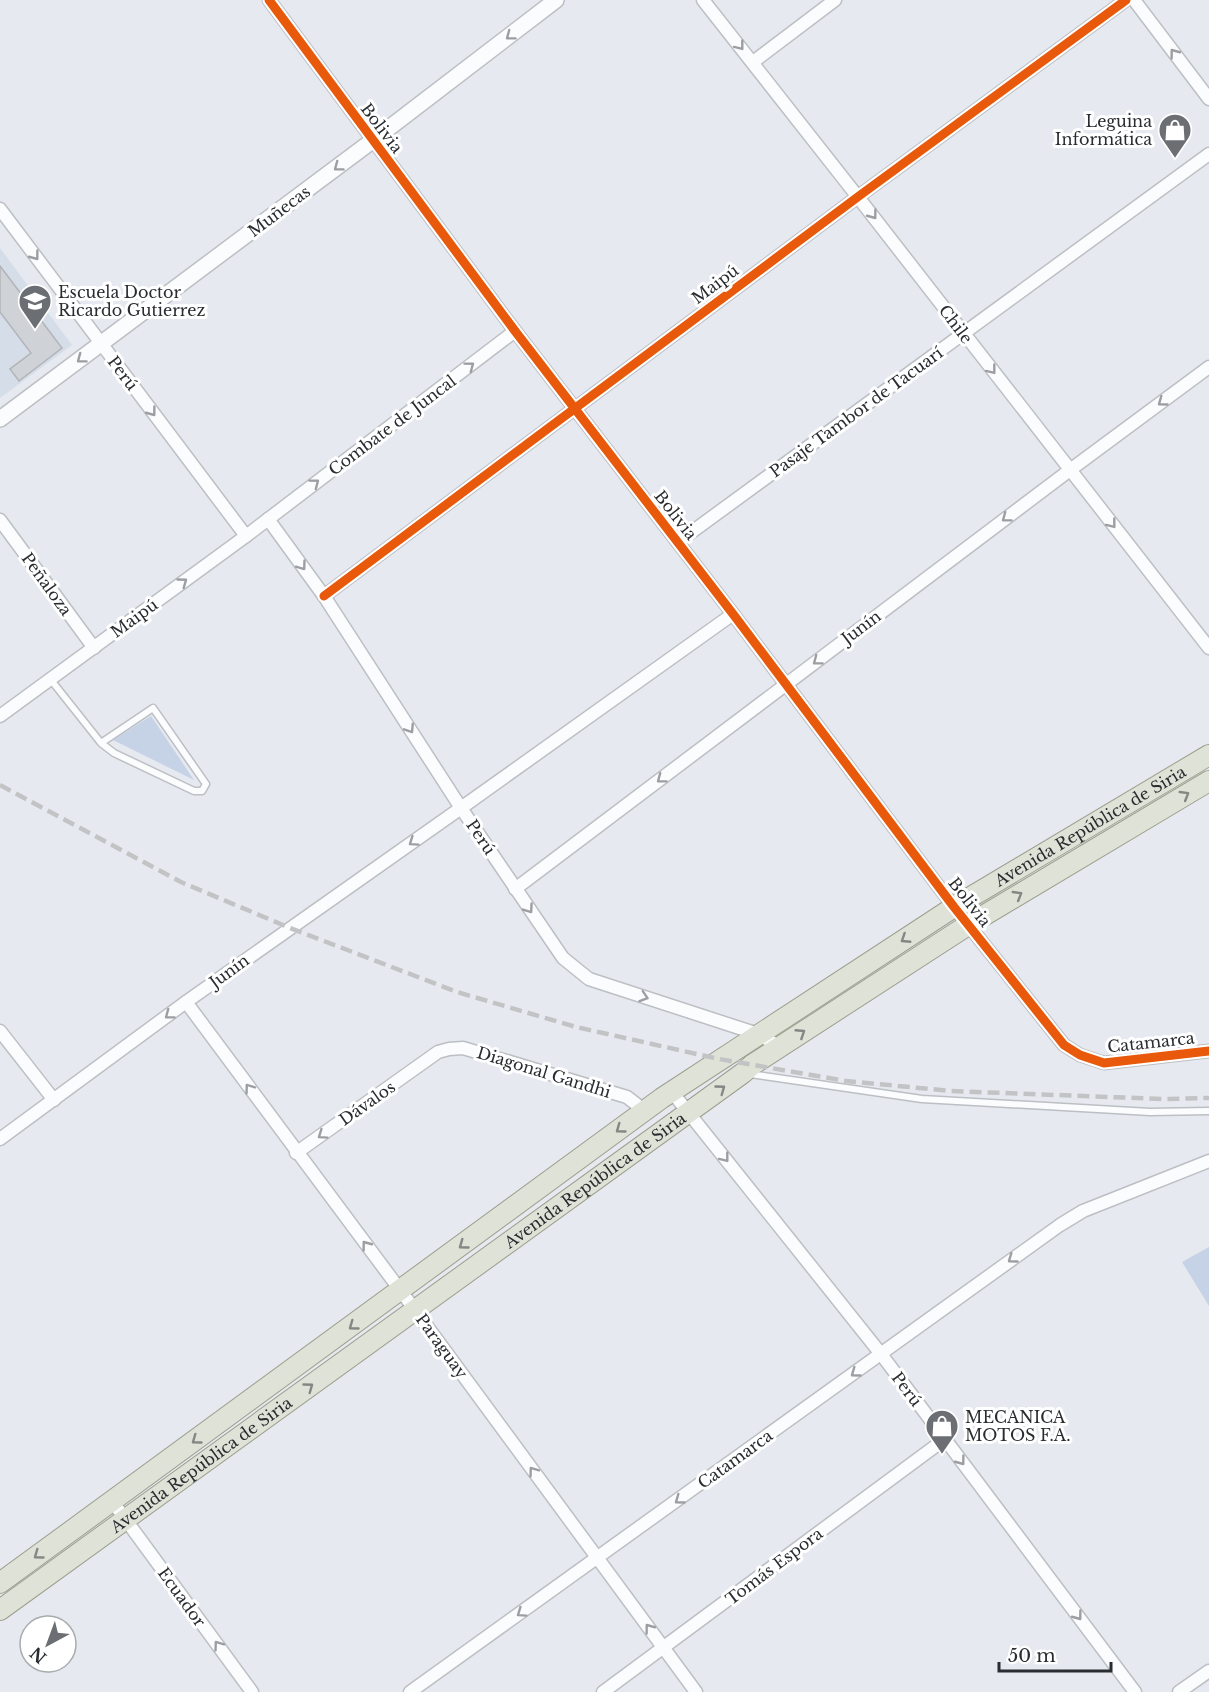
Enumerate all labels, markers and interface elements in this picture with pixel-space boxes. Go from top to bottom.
one-way arrow [505,28,516,39]
one-way arrow [732,39,743,50]
one-way arrow [1170,48,1181,59]
street label: Bolivia [357,99,407,157]
place label: Leguina Informática [1055,111,1152,149]
shop icon: Leguina Informática [1157,112,1193,159]
one-way arrow [333,159,344,170]
street label: Muñecas [244,181,314,241]
one-way arrow [866,209,877,220]
one-way arrow [28,250,39,261]
street label: Maipú [688,260,743,308]
place label: Escuela Doctor Ricardo Gutierrez [58,282,205,320]
school or university icon: Escuela Doctor Ricardo Gutierrez [17,283,53,330]
street label: Chile [935,301,977,347]
street label: Pasaje Tambor de Tacuarí [765,342,947,482]
one-way arrow [76,351,87,362]
street label: Perú [104,352,143,394]
one-way arrow [463,362,474,373]
one-way arrow [985,363,996,374]
street label: Combate de Juncal [324,371,460,479]
one-way arrow [1157,394,1168,405]
one-way arrow [145,406,156,417]
one-way arrow [308,480,319,491]
street label: Bolivia [650,486,702,544]
one-way arrow [1001,511,1012,522]
one-way arrow [1105,517,1116,528]
street label: Peñaloza [17,549,77,619]
one-way arrow [295,560,306,571]
one-way arrow [176,578,187,589]
street label: Maipú [107,594,162,642]
street label: Junín [836,606,885,649]
one-way arrow [812,654,823,665]
one-way arrow [403,722,414,733]
street label: Avenida República de Siria [990,761,1190,891]
one-way arrow [657,771,668,782]
one-way arrow [1179,790,1189,802]
street label: Perú [462,816,500,859]
one-way arrow [409,835,420,846]
street label: Bolivia [944,873,996,931]
one-way arrow [1012,890,1022,902]
one-way arrow [522,902,533,913]
one-way arrow [900,932,911,943]
street label: Junín [204,950,253,993]
one-way arrow [638,990,649,1003]
one-way arrow [164,1008,175,1019]
street label: Catamarca [1106,1027,1196,1057]
one-way arrow [794,1029,805,1040]
street label: Diagonal Gandhi [475,1042,614,1102]
street label: Dávalos [335,1076,399,1130]
one-way arrow [245,1084,256,1095]
one-way arrow [714,1085,725,1096]
street label: Avenida República de Siria [499,1108,690,1253]
one-way arrow [616,1122,627,1133]
one-way arrow [317,1128,328,1139]
one-way arrow [718,1151,729,1162]
one-way arrow [459,1238,470,1249]
one-way arrow [362,1240,373,1251]
one-way arrow [1008,1252,1019,1263]
street label: Paraguay [412,1310,473,1383]
one-way arrow [349,1319,360,1330]
one-way arrow [850,1366,861,1377]
street label: Perú [888,1368,927,1410]
one-way arrow [303,1383,314,1394]
street label: Avenida República de Siria [105,1392,296,1538]
place label: MECANICA MOTOS F.A. [965,1407,1070,1445]
shop icon: MECANICA MOTOS F.A. [924,1408,960,1455]
street label: Catamarca [694,1425,776,1493]
one-way arrow [191,1433,202,1444]
one-way arrow [954,1454,965,1465]
one-way arrow [529,1467,540,1478]
one-way arrow [675,1493,686,1504]
street label: Tomás Espora [722,1523,826,1609]
one-way arrow [33,1548,44,1559]
street label: Ecuador [154,1563,210,1631]
one-way arrow [516,1606,527,1617]
one-way arrow [1071,1610,1082,1621]
north arrow [18,1614,78,1674]
one-way arrow [645,1624,656,1635]
scale bar [999,1635,1112,1673]
one-way arrow [214,1640,225,1651]
text: N [26,1643,50,1668]
text: 50 m [1008,1645,1056,1667]

